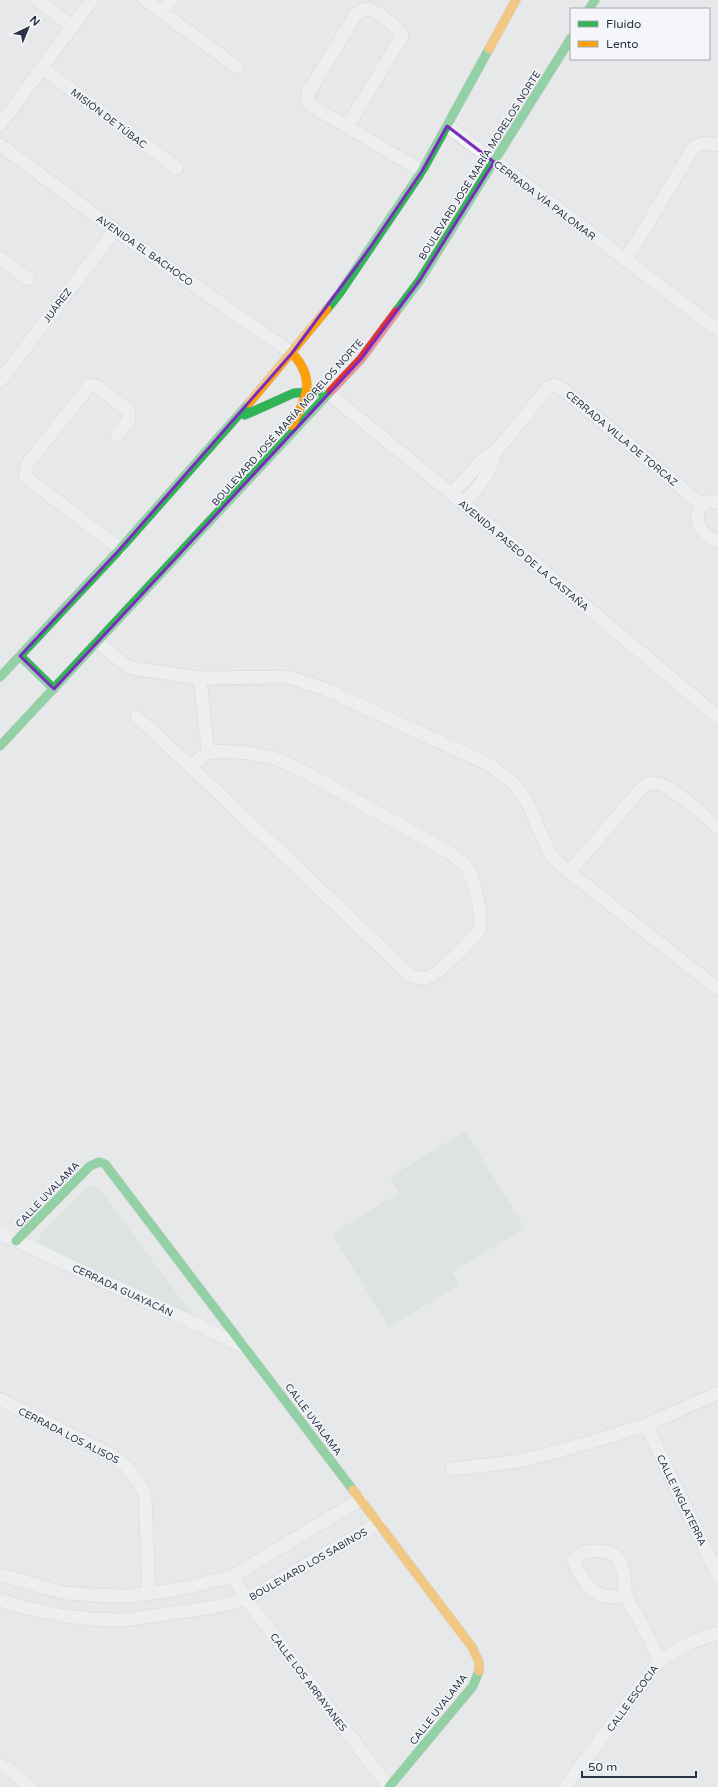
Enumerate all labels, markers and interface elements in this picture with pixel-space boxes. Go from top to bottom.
north arrow [8,8,48,48]
legend [570,8,710,60]
text: N [27,13,42,29]
text: Fluido [606,17,641,31]
text: Lento [606,37,639,51]
street label: BOULEVARD JOSÉ MARÍA MORELOS NORTE [416,69,543,262]
street label: MISIÓN DE TÚBAC [68,86,149,151]
street label: CERRADA VÍA PALOMAR [491,159,598,243]
street label: AVENIDA EL BACHOCO [94,213,195,289]
street label: JUÁREZ [41,286,74,325]
street label: BOULEVARD JOSÉ MARÍA MORELOS NORTE [209,337,366,509]
street label: CERRADA VILLA DE TORCAZ [563,389,680,489]
street label: AVENIDA PASEO DE LA CASTAÑA [456,498,591,614]
street label: CALLE UVALAMA [13,1159,82,1230]
street label: CERRADA GUAYACÁN [70,1262,175,1320]
street label: CALLE UVALAMA [282,1381,344,1458]
street label: CERRADA LOS ALISOS [16,1405,121,1467]
street label: CALLE INGLATERRA [654,1453,708,1548]
street label: BOULEVARD LOS SABINOS [247,1526,370,1604]
street label: CALLE LOS ARRAYANES [267,1631,349,1734]
street label: CALLE ESCOCIA [605,1663,661,1734]
street label: CALLE UVALAMA [407,1672,470,1747]
scale bar [582,1753,696,1779]
text: 50 m [588,1760,617,1774]

